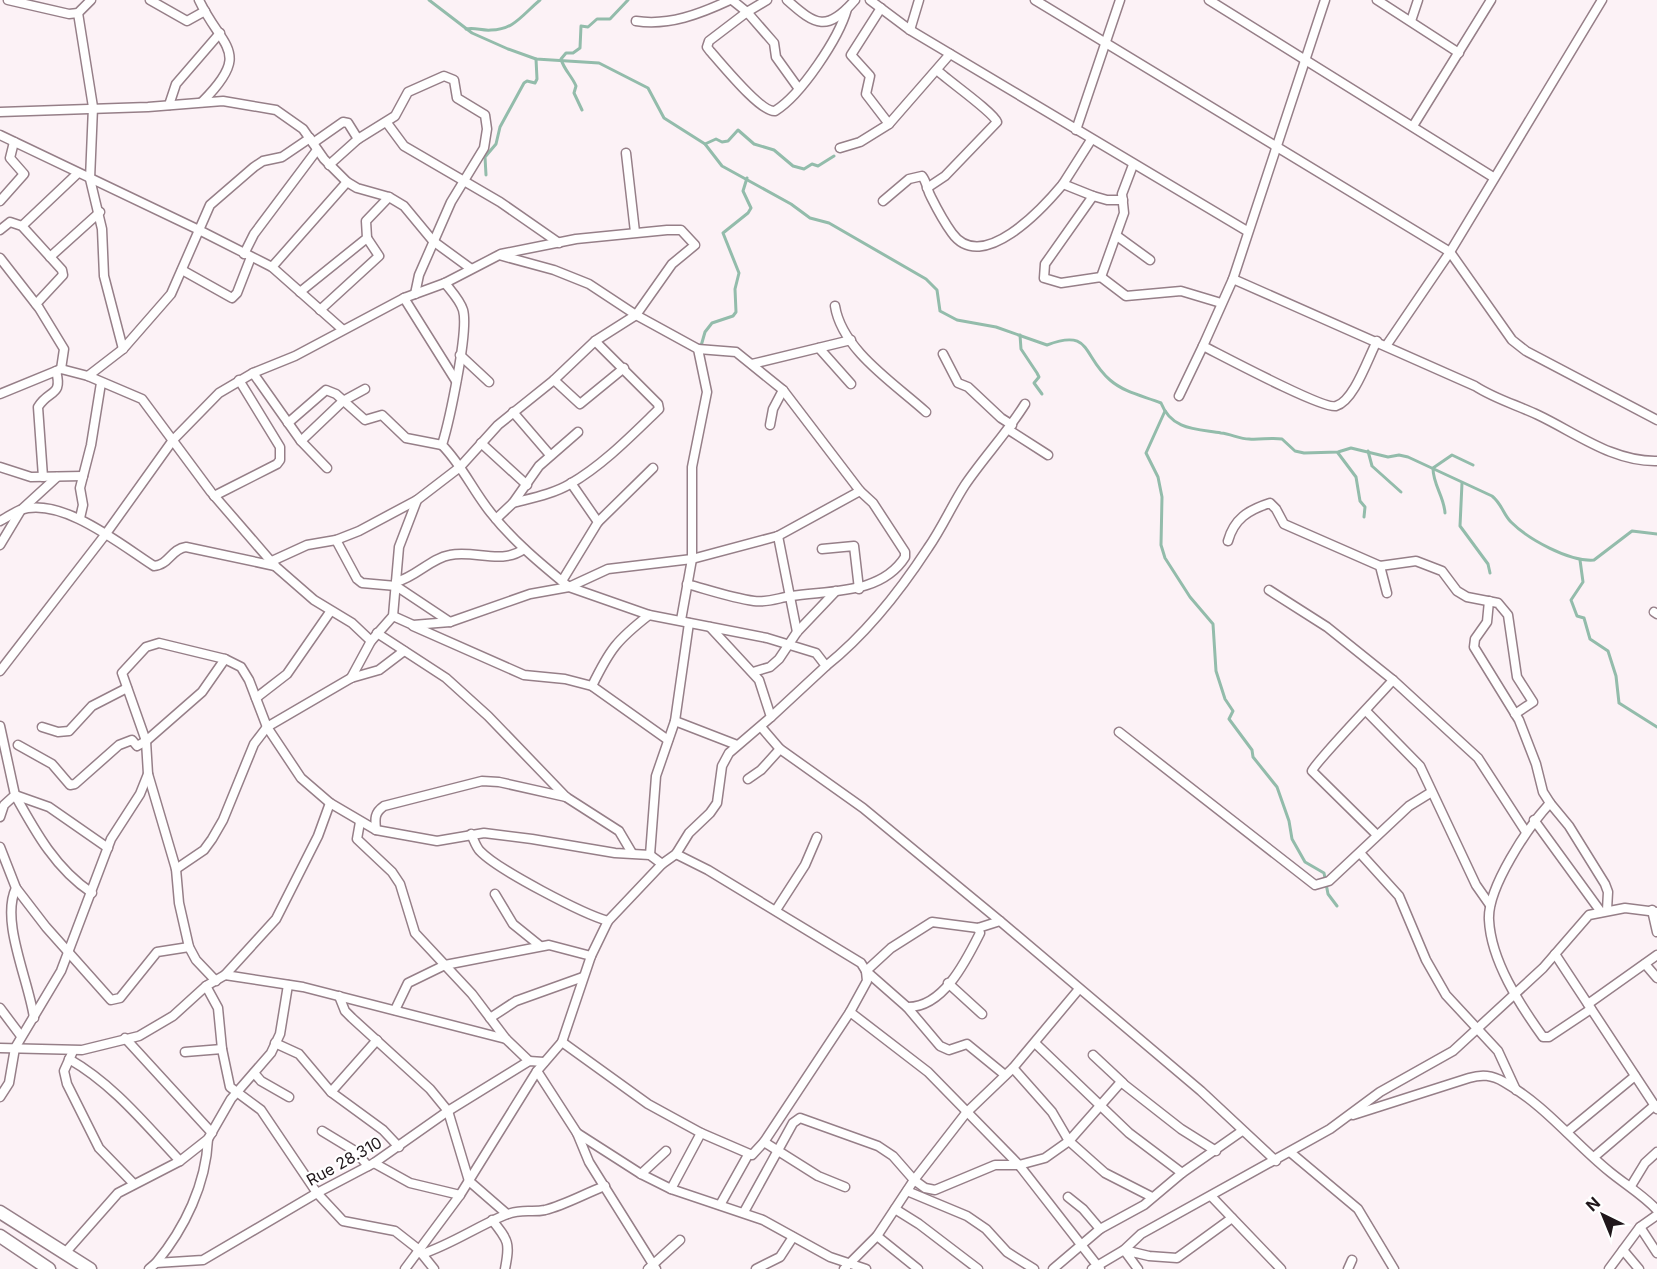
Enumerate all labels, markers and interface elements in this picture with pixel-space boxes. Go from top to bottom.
street label: Rue 28.310 [303,1132,385,1190]
north arrow [1573,1185,1633,1245]
text: N [1581,1193,1604,1216]

